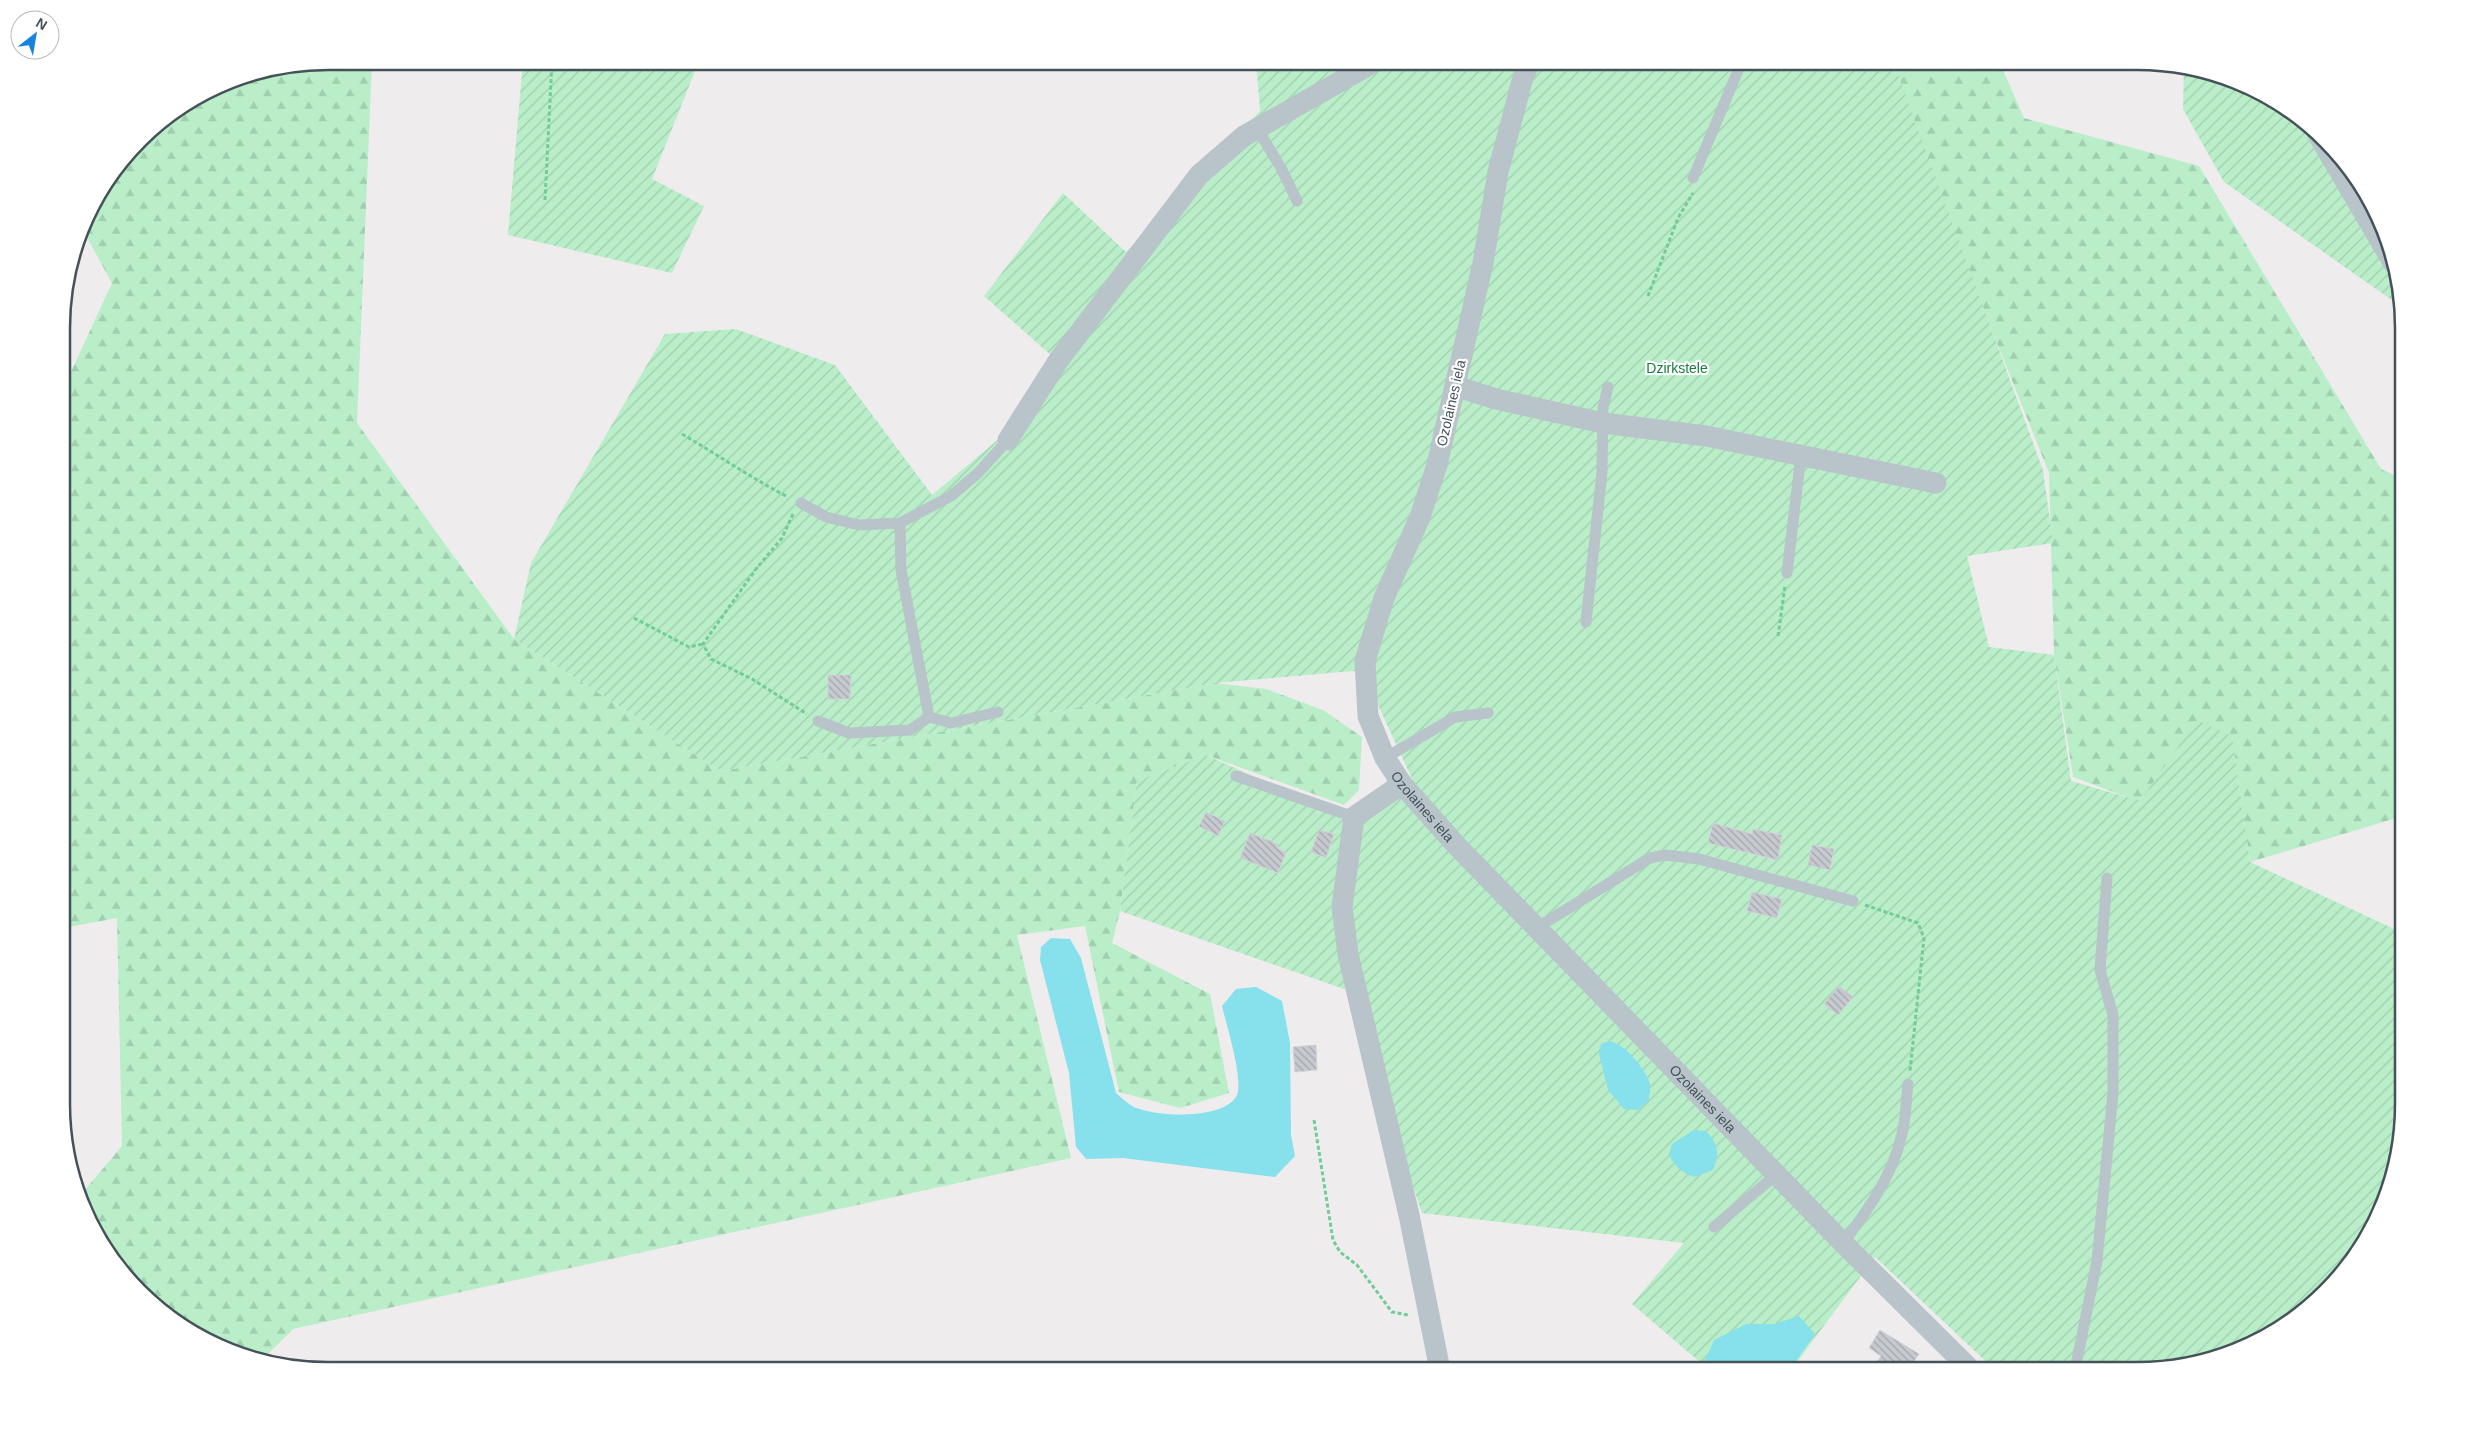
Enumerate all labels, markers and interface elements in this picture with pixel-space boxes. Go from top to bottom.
north arrow [10,10,60,60]
text: N [33,14,50,33]
street label: Ozolaines iela [1433,358,1469,448]
park label: Dzirkstele [1646,360,1708,376]
street label: Ozolaines iela [1388,768,1457,845]
street label: Ozolaines iela [1666,1062,1739,1136]

